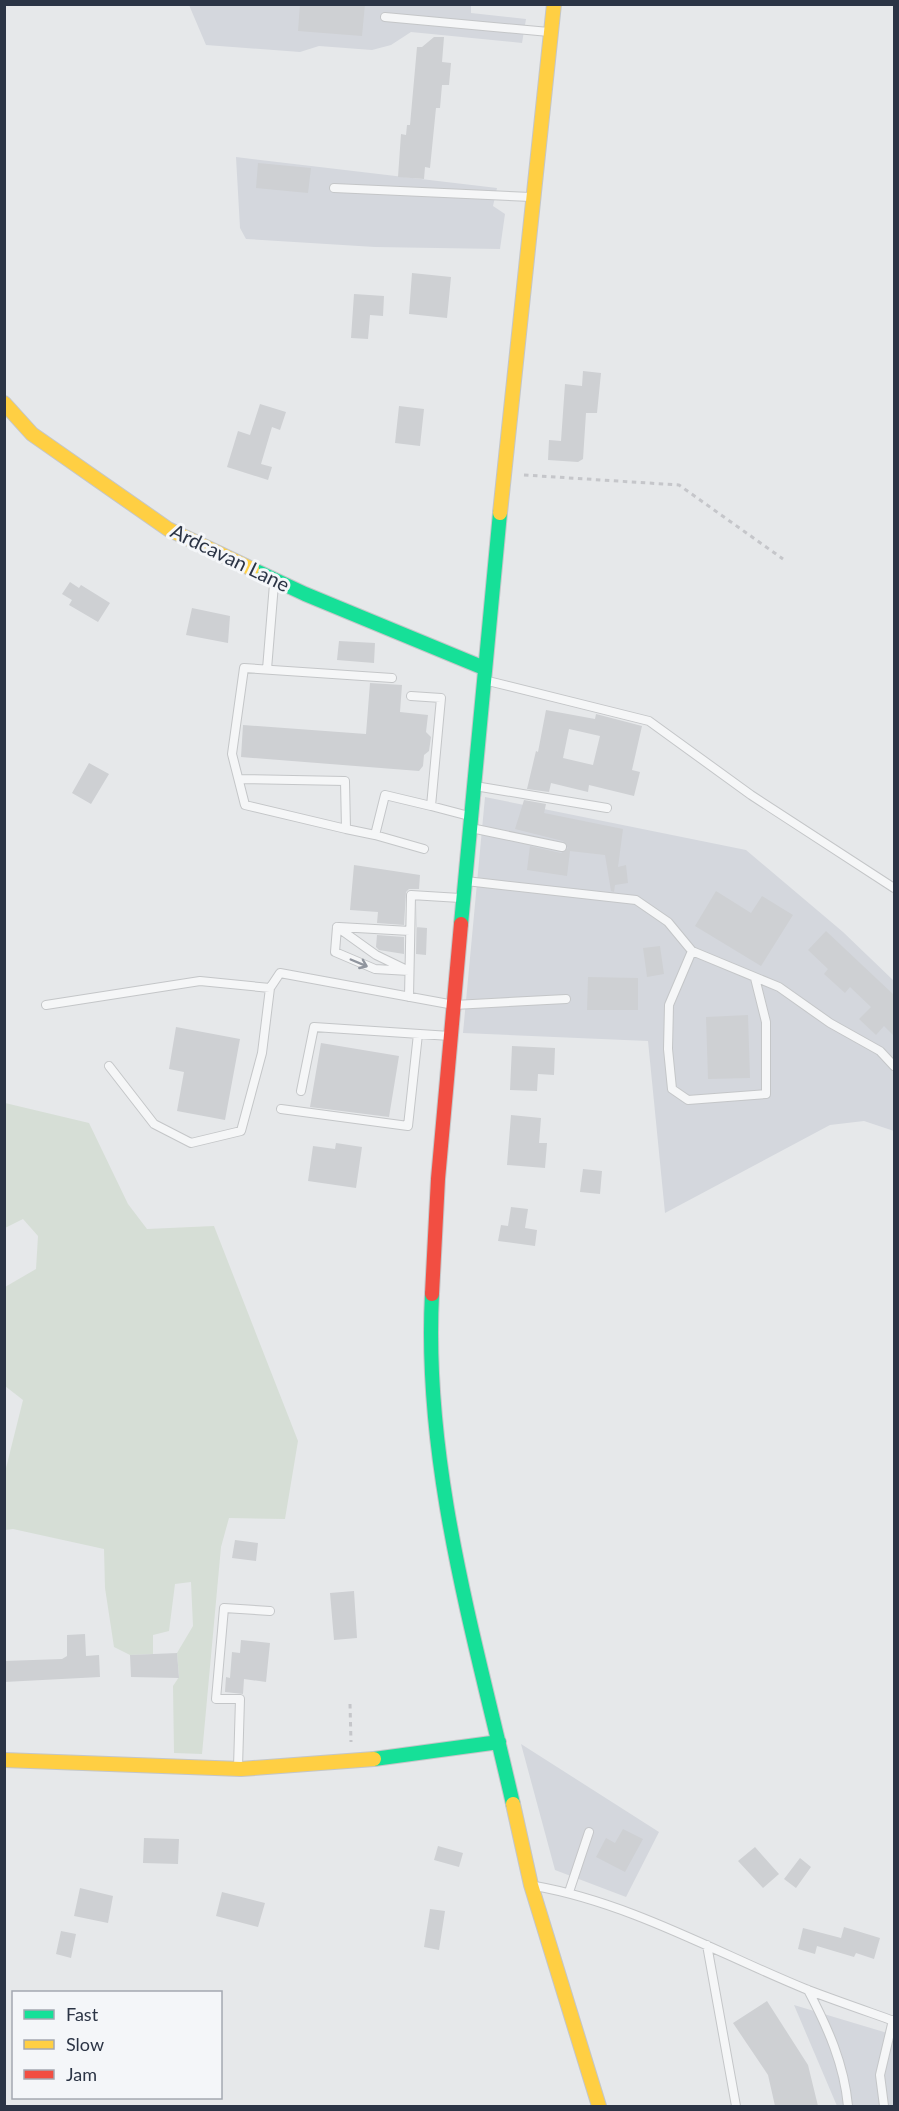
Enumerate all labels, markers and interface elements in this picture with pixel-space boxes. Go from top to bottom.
street label: Ardcavan Lane [167,518,294,596]
one-way arrow [350,958,368,969]
legend [12,1991,222,2099]
text: Fast [66,2003,99,2025]
text: Slow [66,2033,104,2055]
text: Jam [66,2063,97,2085]

